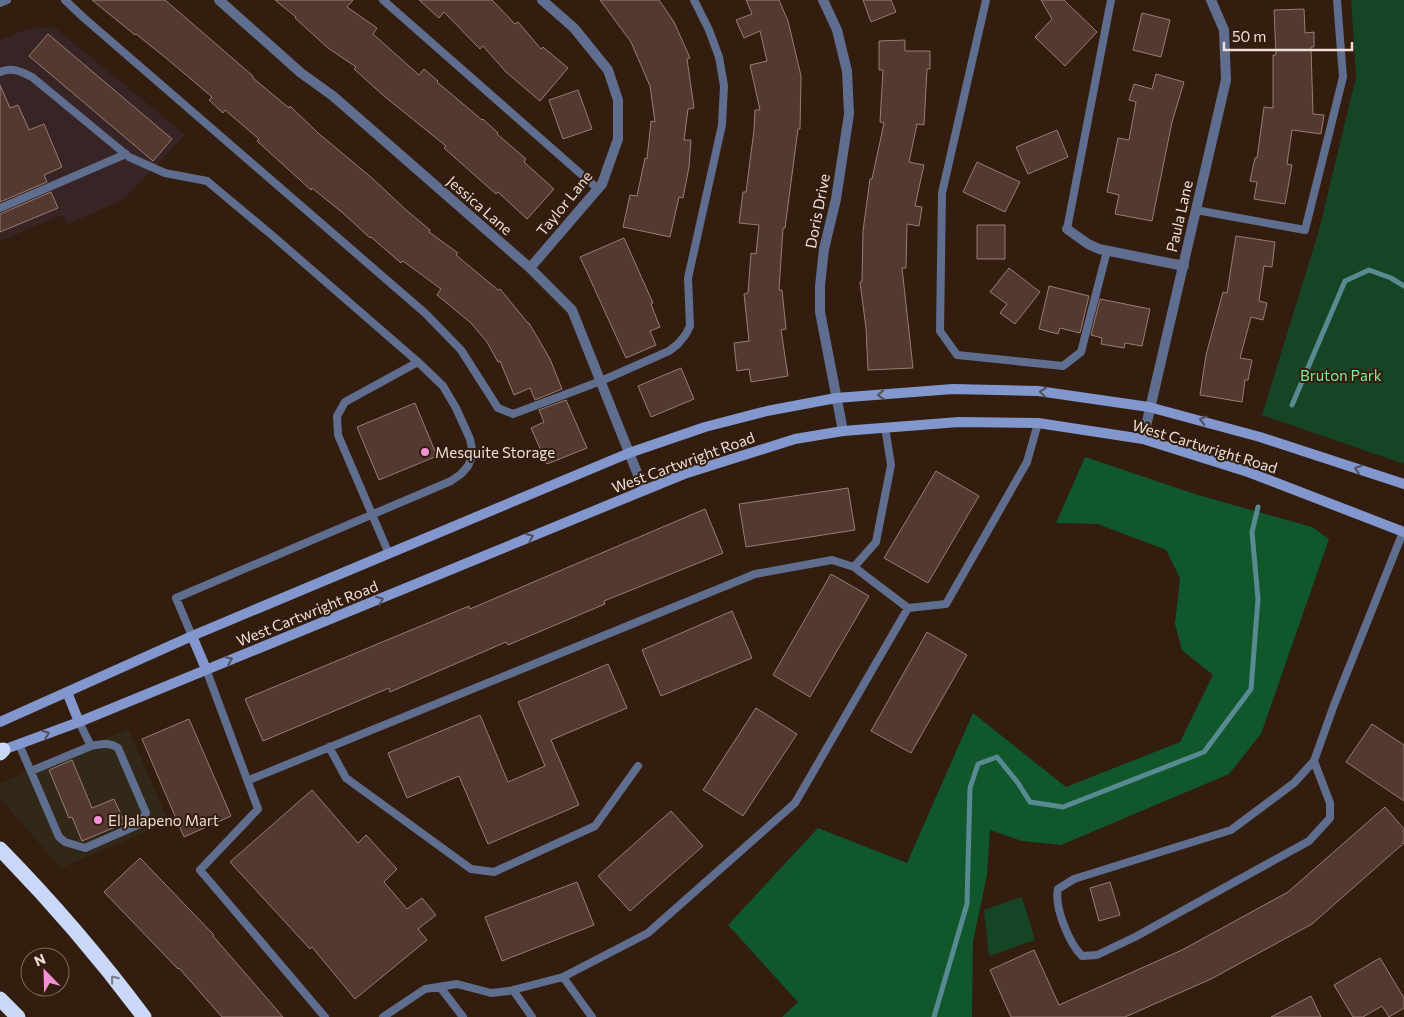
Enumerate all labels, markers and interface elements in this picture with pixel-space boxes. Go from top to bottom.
scale bar [1224,20,1352,52]
text: 50 m [1232,27,1266,45]
street label: Taylor Lane [532,167,596,239]
street label: Jessica Lane [444,172,516,238]
street label: Doris Drive [801,172,833,250]
street label: Paula Lane [1162,178,1196,254]
park label: Bruton Park [1300,366,1382,384]
one-way arrow [1039,387,1047,398]
one-way arrow [877,389,885,400]
street label: West Cartwright Road [1130,415,1280,477]
one-way arrow [1198,415,1207,426]
street label: West Cartwright Road [609,428,757,496]
place label: Mesquite Storage [435,443,555,461]
marker: Mesquite Storage [419,446,431,458]
one-way arrow [1354,465,1362,475]
one-way arrow [525,533,534,544]
street label: West Cartwright Road [234,576,380,650]
one-way arrow [375,595,384,606]
one-way arrow [224,656,233,667]
one-way arrow [41,730,49,740]
place label: El Jalapeno Mart [108,811,219,829]
marker: El Jalapeno Mart [92,814,104,826]
north arrow [20,947,70,997]
text: N [32,950,48,969]
one-way arrow [111,975,120,984]

